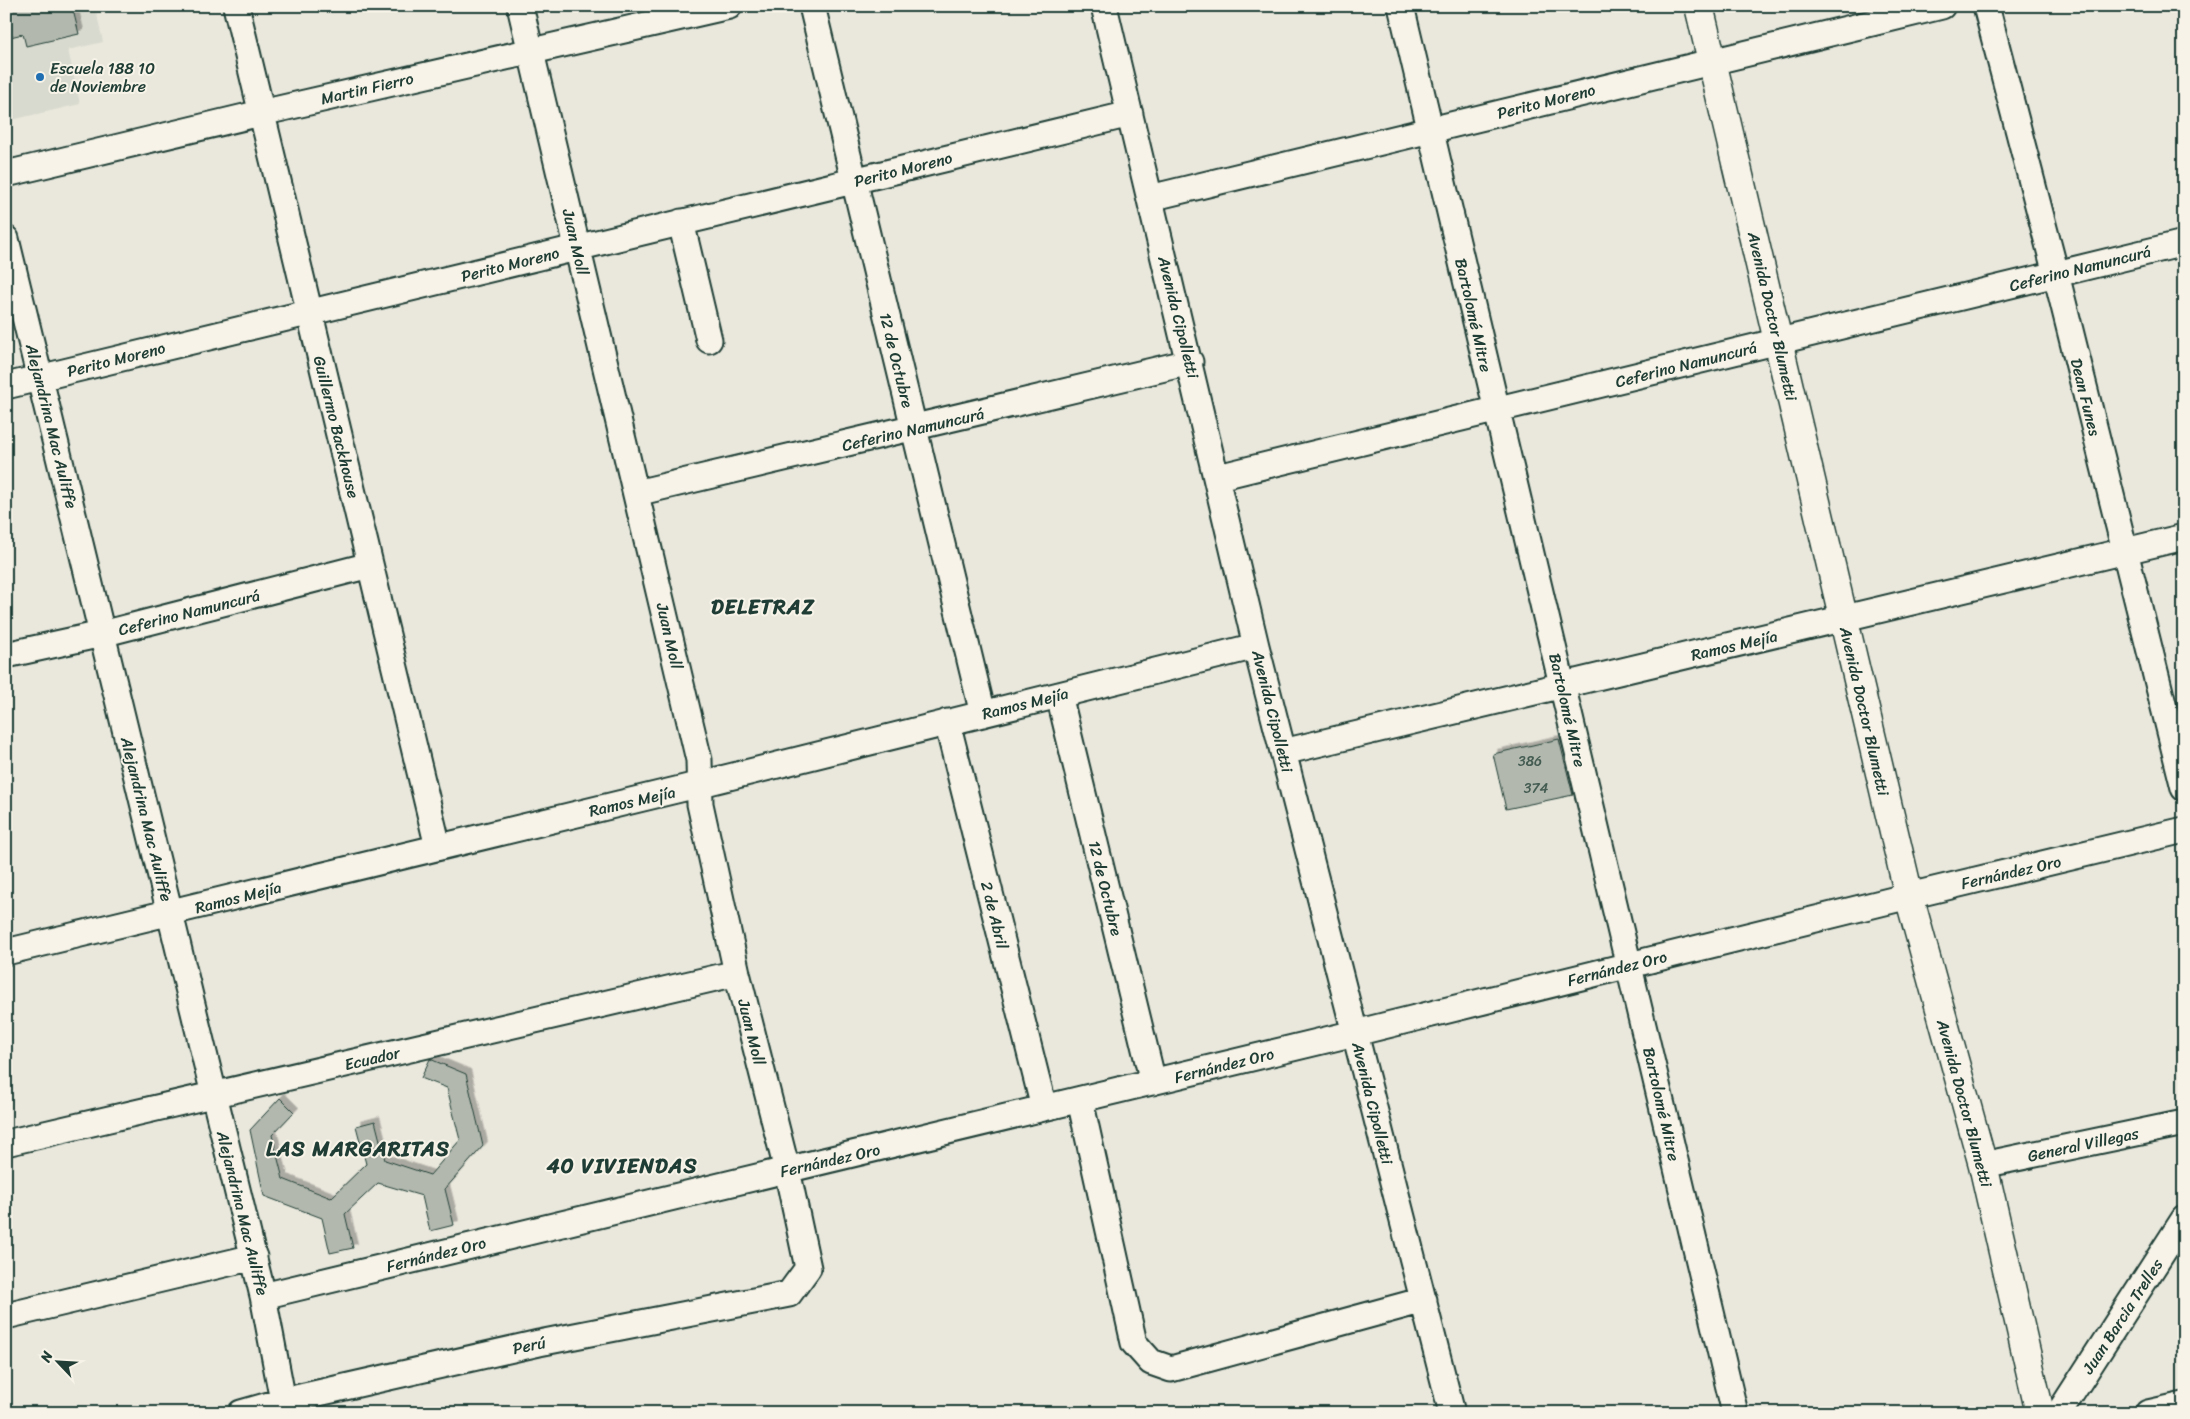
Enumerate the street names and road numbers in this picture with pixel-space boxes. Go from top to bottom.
street label: Martin Fierro [318,64,416,113]
street label: Perito Moreno [1494,75,1598,128]
street label: Perito Moreno [851,143,955,196]
street label: Juan Moll [554,205,597,279]
street label: Avenida Doctor Blumetti [1739,228,1806,404]
street label: Ceferino Namuncurá [2006,237,2154,300]
street label: Perito Moreno [458,238,562,291]
street label: Avenida Cipolletti [1149,252,1208,382]
street label: Bartolomé Mitre [1446,255,1501,375]
street label: 12 de Octubre [871,309,922,411]
street label: Perito Moreno [64,333,168,386]
street label: Ceferino Namuncurá [1612,333,1760,396]
street label: Alejandrina Mac Auliffe [17,340,86,512]
street label: Guillermo Backhouse [305,353,368,501]
street label: Dean Funes [2062,355,2109,440]
street label: Ceferino Namuncurá [839,399,987,460]
street label: Ceferino Namuncurá [115,581,263,644]
street label: Juan Moll [648,599,691,673]
street label: Ramos Mejía [1688,621,1780,670]
street label: Avenida Doctor Blumetti [1831,623,1898,799]
street label: Avenida Cipolletti [1243,646,1302,776]
street label: Bartolomé Mitre [1540,650,1595,770]
street label: Ramos Mejía [979,679,1071,728]
street label: Alejandrina Mac Auliffe [112,733,181,905]
street label: Ramos Mejía [586,777,678,826]
street label: 12 de Octubre [1080,837,1131,939]
street label: Fernández Oro [1958,847,2064,898]
street label: Ramos Mejía [192,873,284,922]
street label: 2 de Abril [972,878,1017,952]
street label: Fernández Oro [1564,942,1670,995]
street label: Juan Moll [729,995,774,1069]
street label: Avenida Doctor Blumetti [1928,1015,2001,1191]
street label: Ecuador [341,1038,404,1079]
street label: Avenida Cipolletti [1343,1038,1402,1168]
street label: Fernández Oro [1171,1039,1277,1092]
street label: Bartolomé Mitre [1634,1044,1689,1164]
street label: General Villegas [2025,1118,2142,1170]
street label: Alejandrina Mac Auliffe [208,1127,277,1299]
street label: Fernández Oro [777,1135,883,1186]
street label: Fernández Oro [383,1228,489,1281]
street label: Juan Barcia Trelles [2074,1252,2171,1381]
street label: Perú [510,1328,549,1363]

